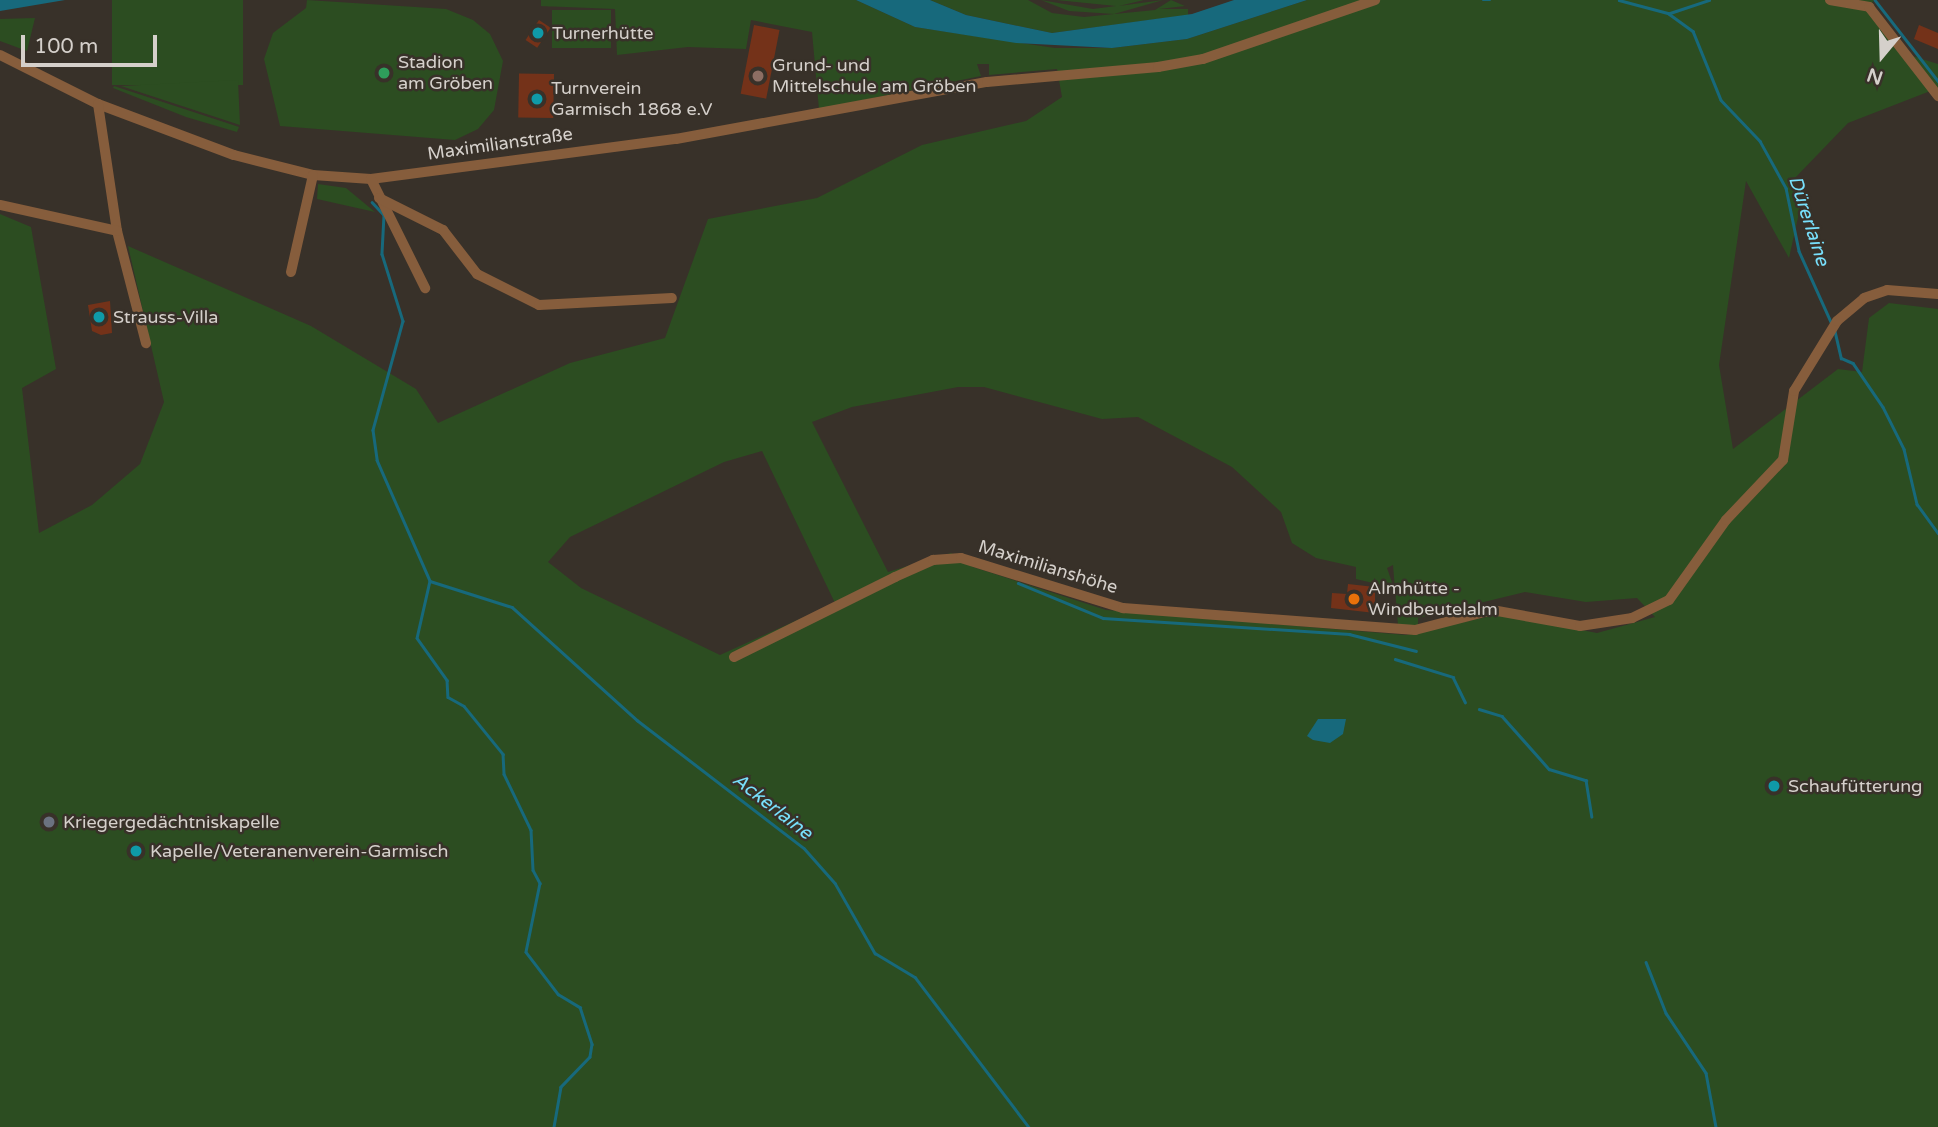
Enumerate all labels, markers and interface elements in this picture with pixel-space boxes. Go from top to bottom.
scale bar [24,21,161,65]
north arrow [1847,21,1917,91]
place label: Turnerhütte [552,22,653,44]
marker: Turnerhütte [530,25,546,41]
text: 100 m [34,34,98,59]
place label: Stadion am Gröben [398,52,493,94]
place label: Grund- und Mittelschule am Gröben [772,55,976,98]
text: N [1864,63,1886,89]
marker: Stadion am Gröben [376,65,392,81]
marker: Grund- und Mittelschule am Gröben [750,68,766,84]
place label: Turnverein Garmisch 1868 e.V [551,78,713,120]
marker: Turnverein Garmisch 1868 e.V [529,91,545,107]
street label: Maximilianstraße [426,123,574,165]
water label: Dürerlaine [1783,173,1833,269]
place label: Strauss-Villa [113,306,218,328]
marker: Strauss-Villa [91,309,107,325]
street label: Maximilianshöhe [976,536,1120,598]
place label: Almhütte - Windbeutelalm [1368,578,1498,620]
marker: Almhütte - Windbeutelalm [1346,591,1362,607]
water label: Ackerlaine [728,769,816,845]
place label: Schaufütterung [1788,775,1922,797]
marker: Schaufütterung [1766,778,1782,794]
place label: Kriegergedächtniskapelle [63,811,280,833]
marker: Kriegergedächtniskapelle [41,814,57,830]
place label: Kapelle/Veteranenverein-Garmisch [150,840,448,862]
marker: Kapelle/Veteranenverein-Garmisch [128,843,144,859]

